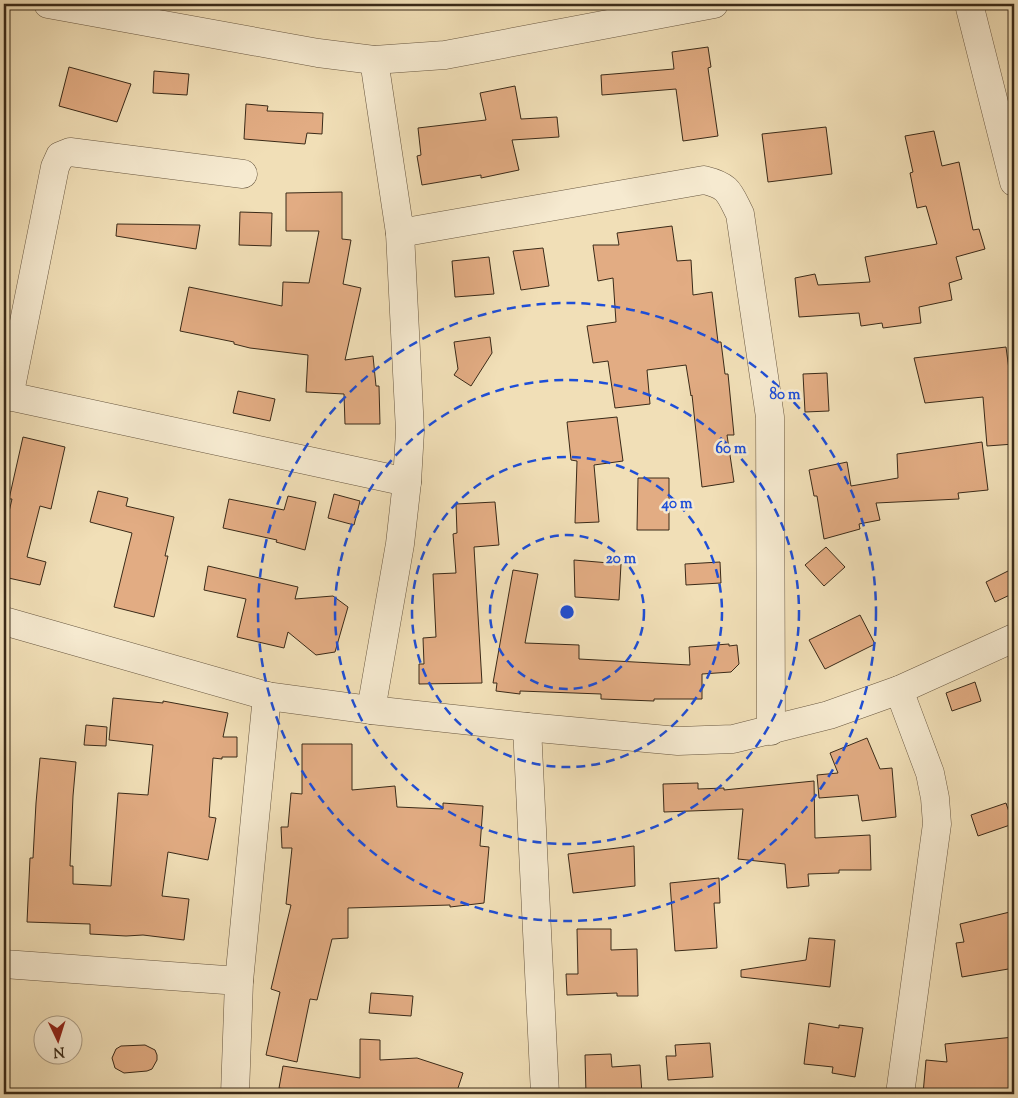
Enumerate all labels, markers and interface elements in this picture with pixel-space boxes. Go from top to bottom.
text: 80 m [769,385,801,406]
text: 60 m [716,439,747,460]
text: 40 m [661,494,693,515]
text: 20 m [606,549,637,570]
centre of rings [558,603,576,621]
north arrow [32,1016,82,1066]
text: N [52,1041,65,1061]

